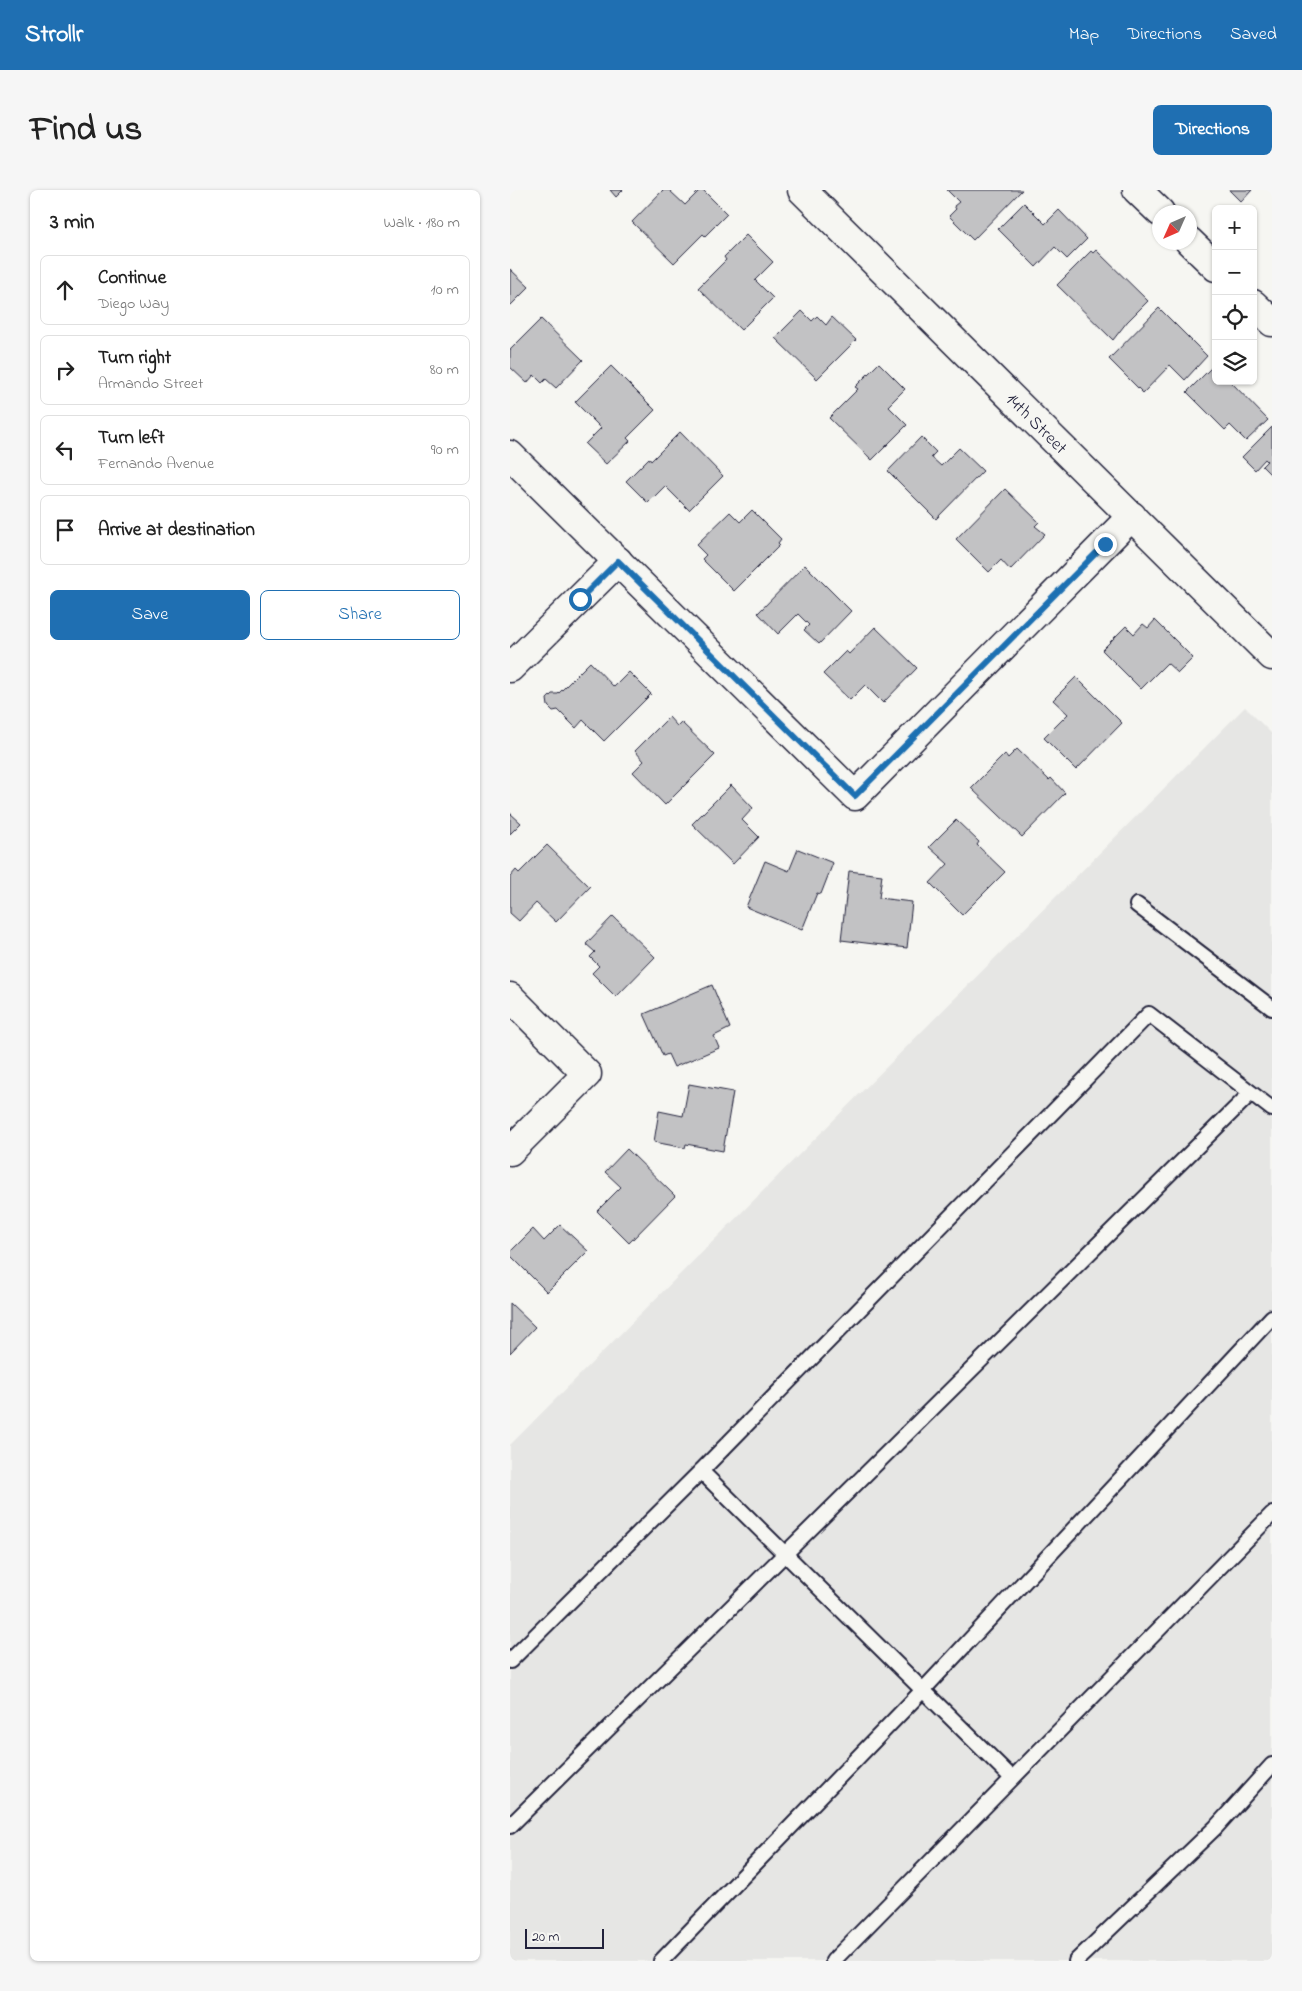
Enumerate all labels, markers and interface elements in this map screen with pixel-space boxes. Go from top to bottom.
text: Strollr [25,18,83,53]
text: Map [1069,22,1099,48]
text: Directions [1127,22,1202,48]
text: Saved [1230,22,1277,48]
text: Find us [30,105,142,156]
button: Directions [1153,105,1272,155]
north arrow [1152,205,1197,250]
map controls [1212,205,1257,385]
button: + [1212,205,1257,250]
text: 3 min [50,208,94,238]
text: Walk · 180 m [383,211,460,235]
button: − [1212,250,1257,295]
text: Continue [98,265,166,292]
icon: ahead [51,276,79,304]
text: 10 m [431,278,459,302]
text: Diego Way [98,292,169,316]
button: locate [1212,295,1257,340]
button: layers [1212,340,1257,385]
text: Turn right [98,345,171,372]
icon: right [51,356,79,384]
text: 80 m [430,358,459,382]
text: Armando Street [98,372,203,396]
street label: 14th Street [999,388,1072,461]
text: Turn left [98,425,165,452]
icon: left [51,436,79,464]
text: 90 m [431,438,459,462]
text: Fernando Avenue [98,452,214,476]
icon: arrive [51,516,79,544]
text: Arrive at destination [98,517,255,544]
route end [1094,533,1117,556]
route start [569,588,592,611]
button: Save [50,590,250,640]
button: Share [260,590,460,640]
scale bar [525,1926,604,1949]
text: 20 m [532,1927,559,1948]

